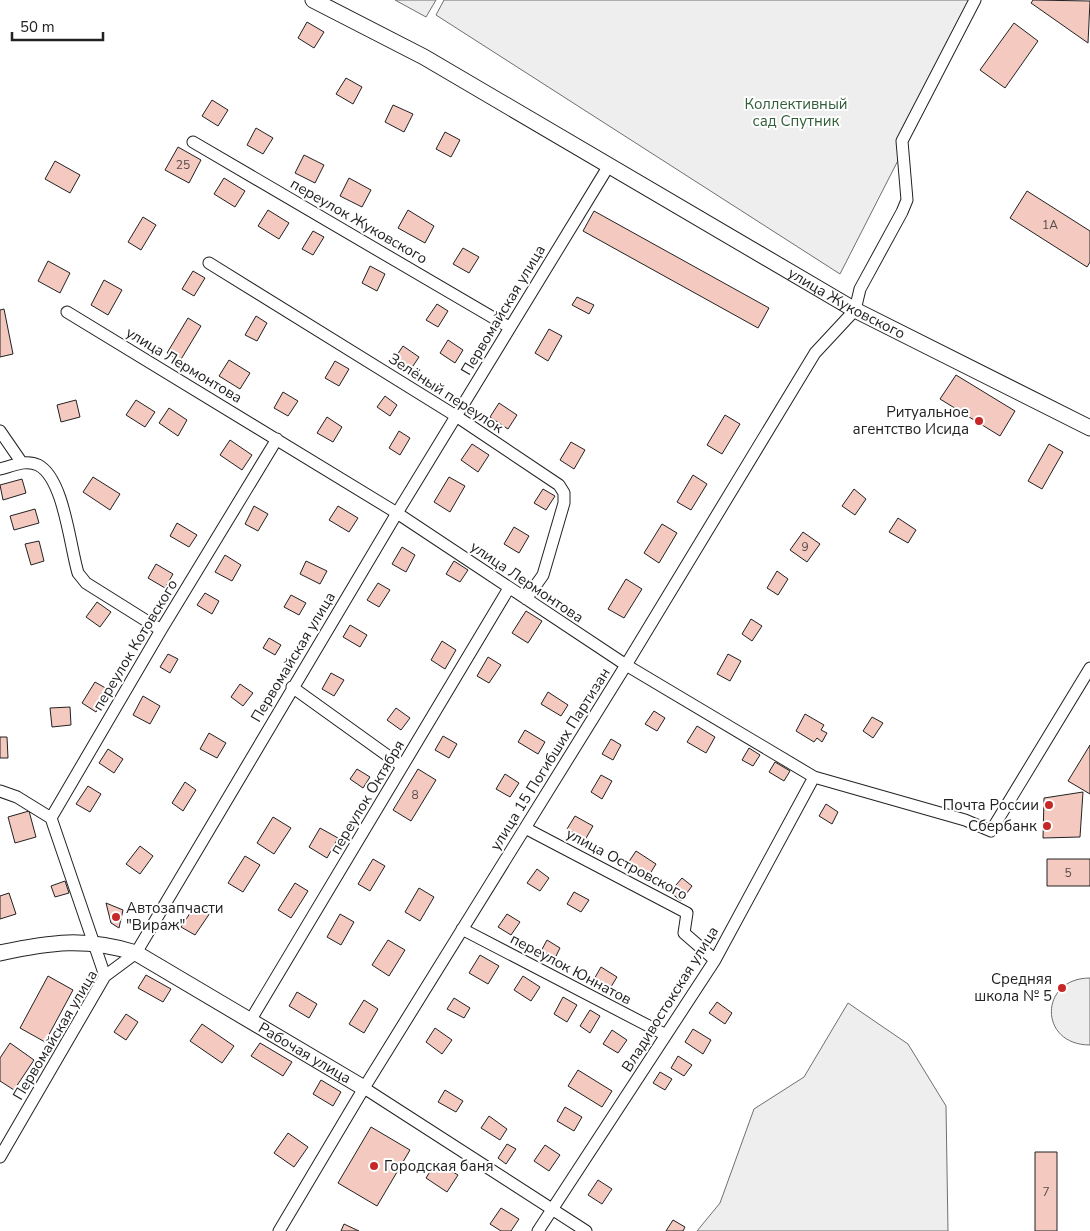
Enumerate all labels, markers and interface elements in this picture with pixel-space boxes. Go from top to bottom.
scale bar [12,10,104,42]
text: 50 m [20,17,55,37]
park label: Коллективный сад Спутник [744,94,848,131]
house number: 25 [176,157,190,173]
street label: переулок Жуковского [287,174,431,268]
house number: 1А [1042,217,1058,233]
street label: Первомайская улица [456,241,550,379]
street label: улица Жуковского [784,263,909,344]
street label: улица Лермонтова [122,322,246,408]
street label: Зелёный переулок [385,348,507,438]
place label: Ритуальное агентство Исида [853,402,969,439]
marker: Ритуальное агентство Исида [973,415,985,427]
street label: улица Лермонтова [467,537,587,627]
house number: 9 [801,539,809,555]
street label: переулок Котовского [88,576,182,714]
street label: Первомайская улица [246,588,340,726]
street label: улица 15 Погибших Партизан [485,664,615,854]
street label: переулок Октября [325,736,409,858]
house number: 8 [411,787,419,803]
place label: Почта России [943,795,1039,815]
marker: Почта России [1043,799,1055,811]
place label: Сбербанк [968,816,1037,836]
marker: Сбербанк [1041,820,1053,832]
street label: улица Островского [563,823,691,905]
house number: 5 [1064,865,1072,881]
place label: Автозапчасти "Вираж" [126,898,224,935]
marker: Автозапчасти "Вираж" [110,911,122,923]
street label: Владивостокская улица [617,922,723,1076]
street label: переулок Юннатов [507,929,635,1009]
street label: Первомайская улица [8,966,102,1104]
place label: Средняя школа № 5 [974,969,1052,1006]
marker: Средняя школа № 5 [1056,982,1068,994]
street label: Рабочая улица [255,1018,355,1088]
place label: Городская баня [384,1156,494,1176]
marker: Городская баня [368,1160,380,1172]
house number: 7 [1042,1184,1050,1200]

